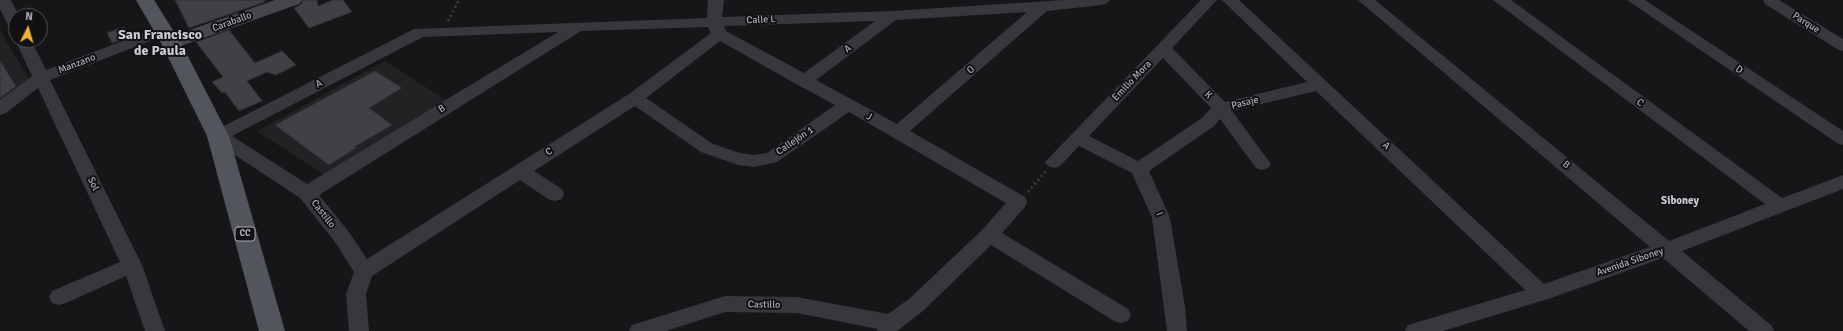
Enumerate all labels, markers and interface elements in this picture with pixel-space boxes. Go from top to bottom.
north arrow [8,8,48,48]
street label: Caraballo [211,9,253,35]
text: N [25,10,33,23]
street label: Parque [1790,10,1822,36]
street label: Calle L [746,13,776,27]
district label: San Francisco de Paula [118,27,202,60]
street label: A [842,42,854,56]
street label: Manzano [57,51,97,77]
street label: Emilio Mora [1110,58,1154,104]
street label: O [965,63,977,77]
street label: D [1733,63,1745,77]
street label: A [314,77,324,91]
street label: K [1202,89,1214,101]
street label: Pasaje [1230,94,1260,112]
street label: C [1634,96,1646,110]
street label: B [436,102,448,116]
street label: J [864,111,874,123]
street label: Callejón 1 [774,124,816,158]
street label: A [1380,140,1392,152]
street label: C [543,145,555,159]
street label: B [1560,158,1572,172]
street label: Sol [85,175,101,193]
district label: Siboney [1661,194,1699,208]
street label: Castillo [308,197,338,231]
street label: I [1153,210,1165,218]
road number: CC [235,227,255,241]
street label: Avenida Siboney [1595,245,1665,279]
street label: Castillo [748,299,780,311]

